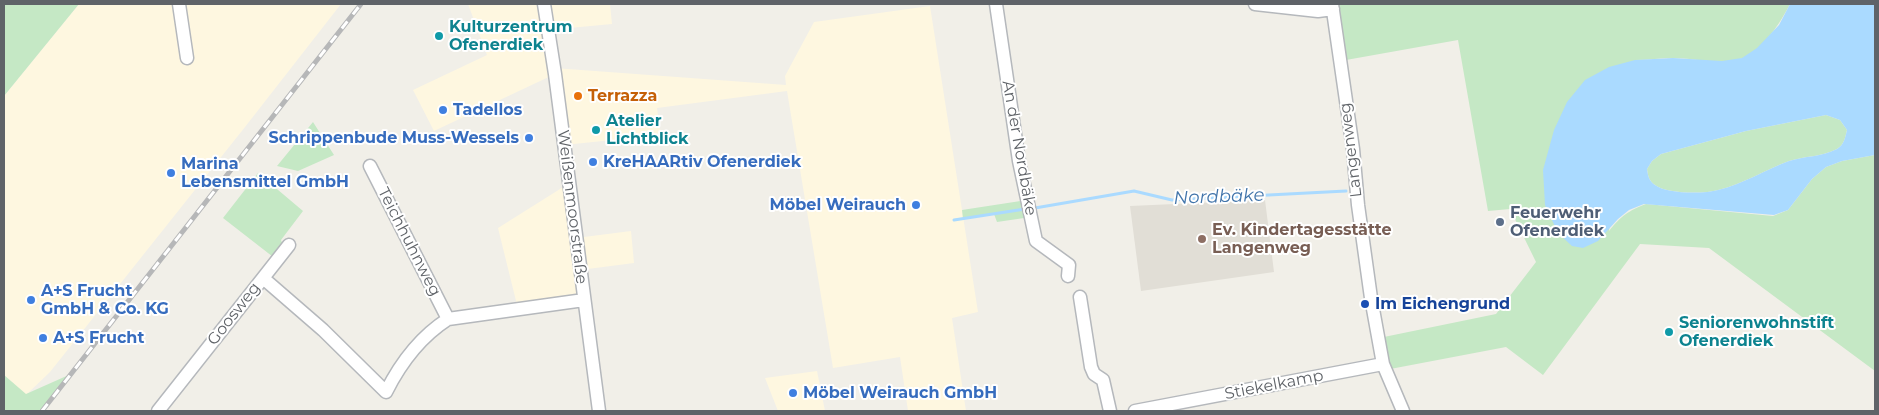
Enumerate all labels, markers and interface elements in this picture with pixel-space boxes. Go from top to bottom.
place label: Kulturzentrum Ofenerdiek [449,17,573,55]
marker: Kulturzentrum Ofenerdiek [433,30,445,42]
street label: An der Nordbäke [998,79,1040,217]
place label: Terrazza [588,86,657,106]
marker: Terrazza [572,90,584,102]
place label: Tadellos [453,100,522,120]
street label: Langenweg [1336,101,1366,199]
marker: Tadellos [437,104,449,116]
place label: Atelier Lichtblick [606,111,688,149]
marker: Atelier Lichtblick [590,124,602,136]
place label: Schrippenbude Muss-Wessels [268,128,519,148]
street label: Weißenmoorstraße [553,129,591,285]
marker: Schrippenbude Muss-Wessels [523,132,535,144]
place label: KreHAARtiv Ofenerdiek [603,152,801,172]
place label: Marina Lebensmittel GmbH [181,154,349,192]
marker: KreHAARtiv Ofenerdiek [587,156,599,168]
marker: Marina Lebensmittel GmbH [165,167,177,179]
street label: Teichhuhnweg [373,184,445,300]
water label: Nordbäke [1173,185,1265,209]
place label: Möbel Weirauch [770,195,906,215]
marker: Möbel Weirauch [910,199,922,211]
place label: Feuerwehr Ofenerdiek [1510,203,1604,241]
marker: Feuerwehr Ofenerdiek [1494,216,1506,228]
place label: Ev. Kindertagesstätte Langenweg [1212,220,1392,258]
marker: Ev. Kindertagesstätte Langenweg [1196,233,1208,245]
street label: Goosweg [203,279,265,349]
place label: A+S Frucht GmbH & Co. KG [41,281,169,319]
marker: A+S Frucht GmbH & Co. KG [25,294,37,306]
place label: Im Eichengrund [1375,294,1510,314]
marker: Im Eichengrund [1359,298,1371,310]
place label: Seniorenwohnstift Ofenerdiek [1679,313,1834,351]
marker: Seniorenwohnstift Ofenerdiek [1663,326,1675,338]
place label: A+S Frucht [53,328,144,348]
marker: A+S Frucht [37,332,49,344]
street label: Stiekelkamp [1223,366,1325,404]
place label: Möbel Weirauch GmbH [803,383,997,403]
marker: Möbel Weirauch GmbH [787,387,799,399]

